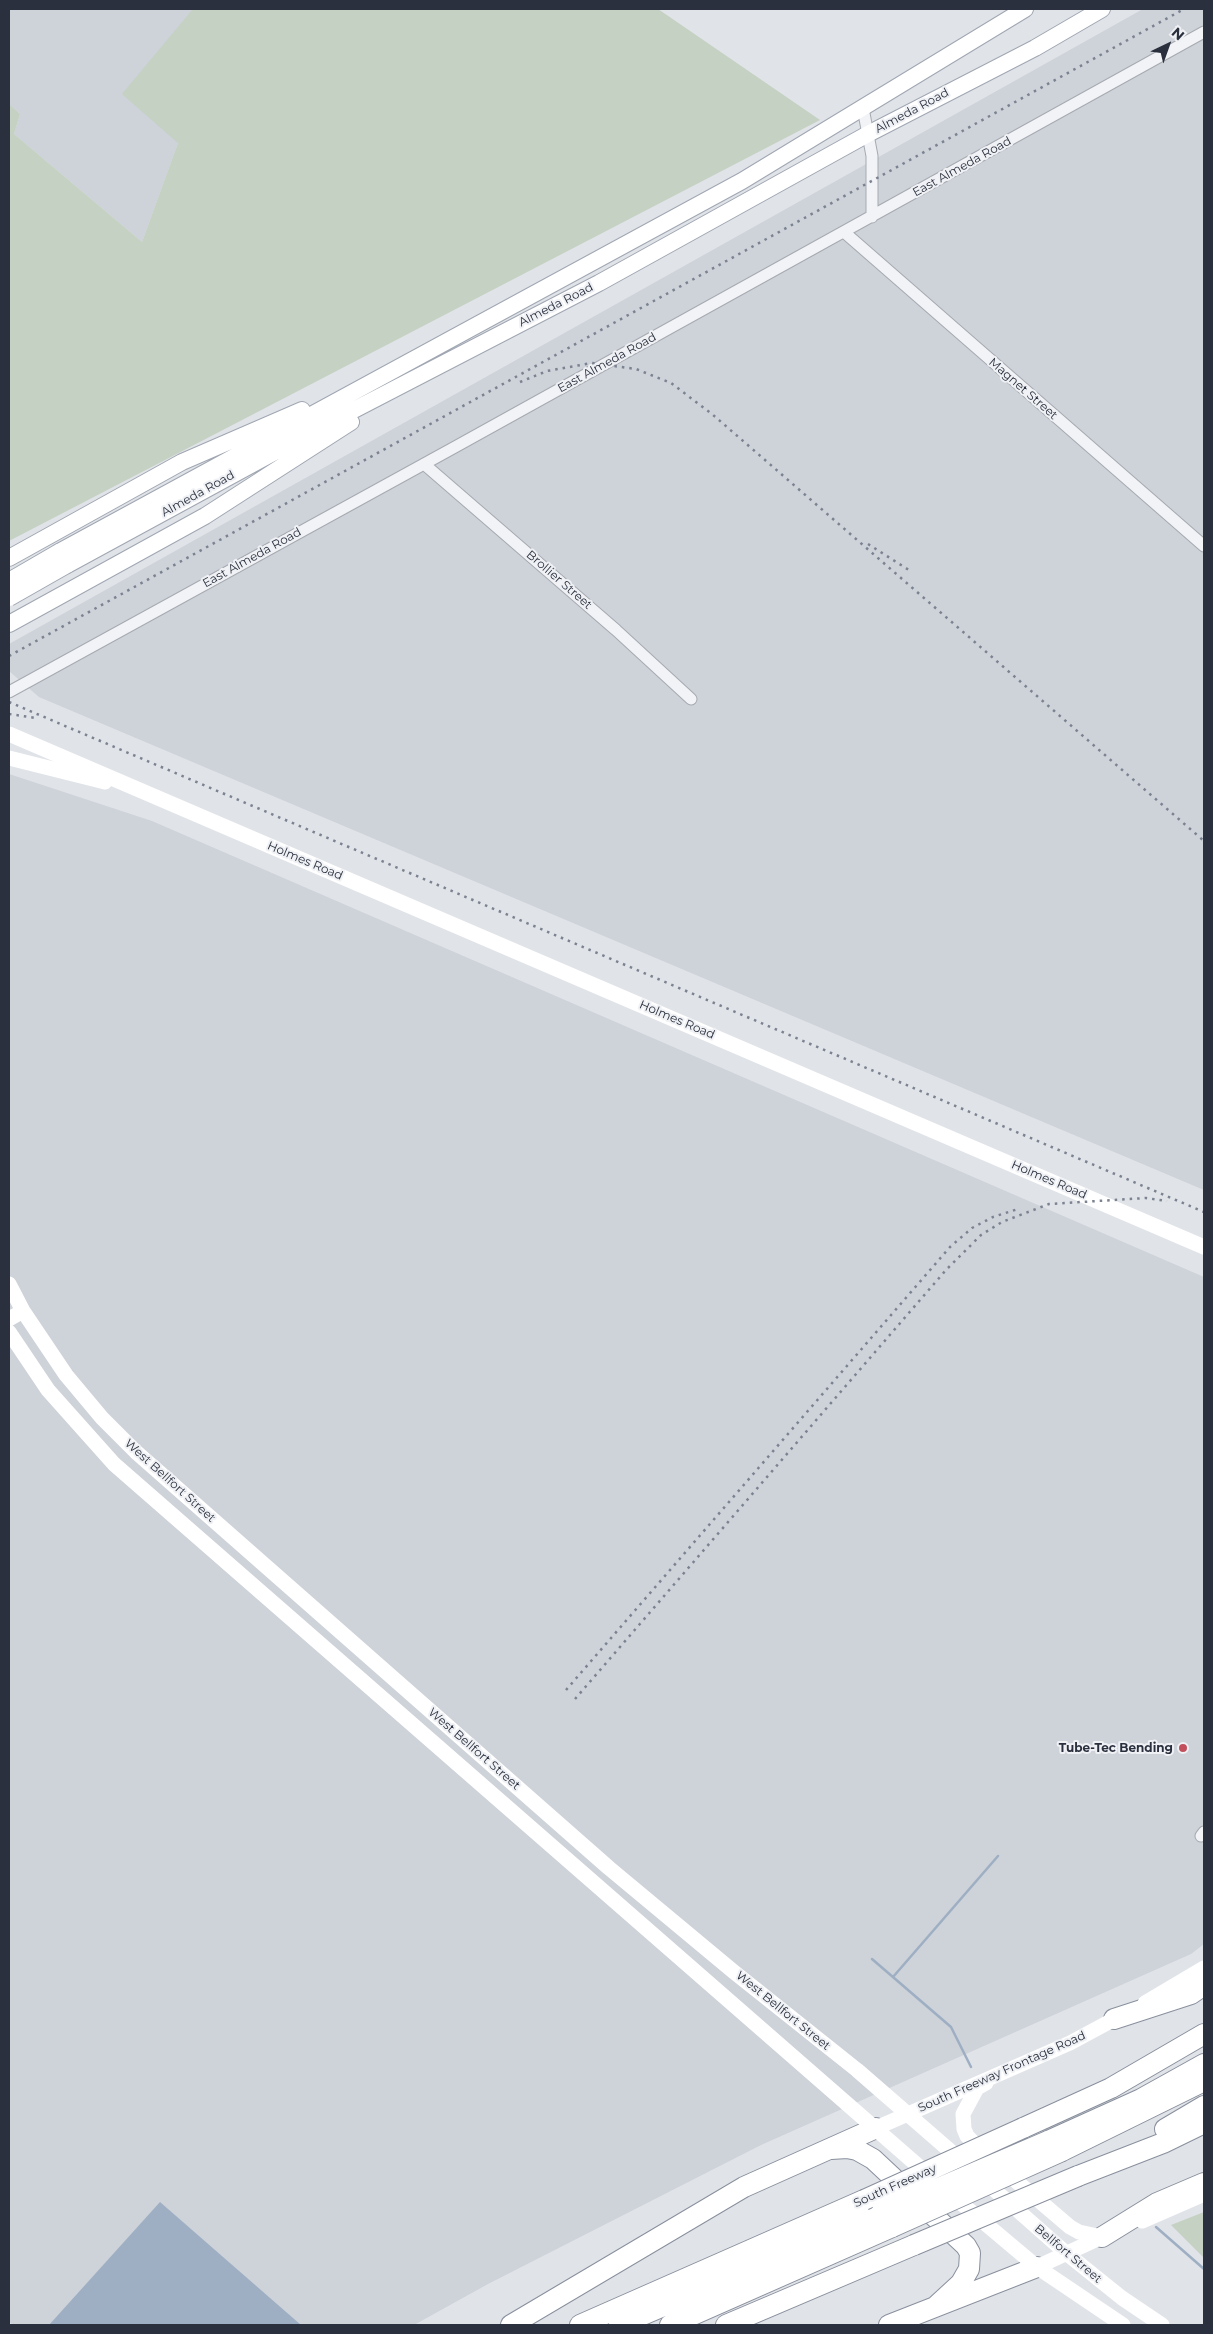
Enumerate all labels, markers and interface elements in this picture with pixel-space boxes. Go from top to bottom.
north arrow [1143,20,1193,70]
text: N [1168,23,1188,44]
street label: Almeda Road [873,86,951,136]
street label: East Almeda Road [910,134,1014,200]
street label: Almeda Road [516,280,596,330]
street label: East Almeda Road [555,330,659,396]
street label: Magnet Street [986,355,1060,423]
street label: Almeda Road [159,468,237,520]
street label: East Almeda Road [200,525,304,591]
street label: Brollier Street [523,548,595,612]
street label: Holmes Road [265,839,345,883]
street label: Holmes Road [637,998,717,1042]
street label: Holmes Road [1009,1158,1089,1202]
street label: West Bellfort Street [122,1436,218,1526]
street label: West Bellfort Street [425,1705,523,1793]
place label: Tube-Tec Bending [1059,1741,1173,1755]
marker: Tube-Tec Bending [1177,1742,1189,1754]
street label: West Bellfort Street [733,1968,833,2054]
street label: South Freeway Frontage Road [916,2028,1088,2116]
street label: South Freeway [851,2161,939,2211]
street label: Bellfort Street [1031,2222,1105,2286]

